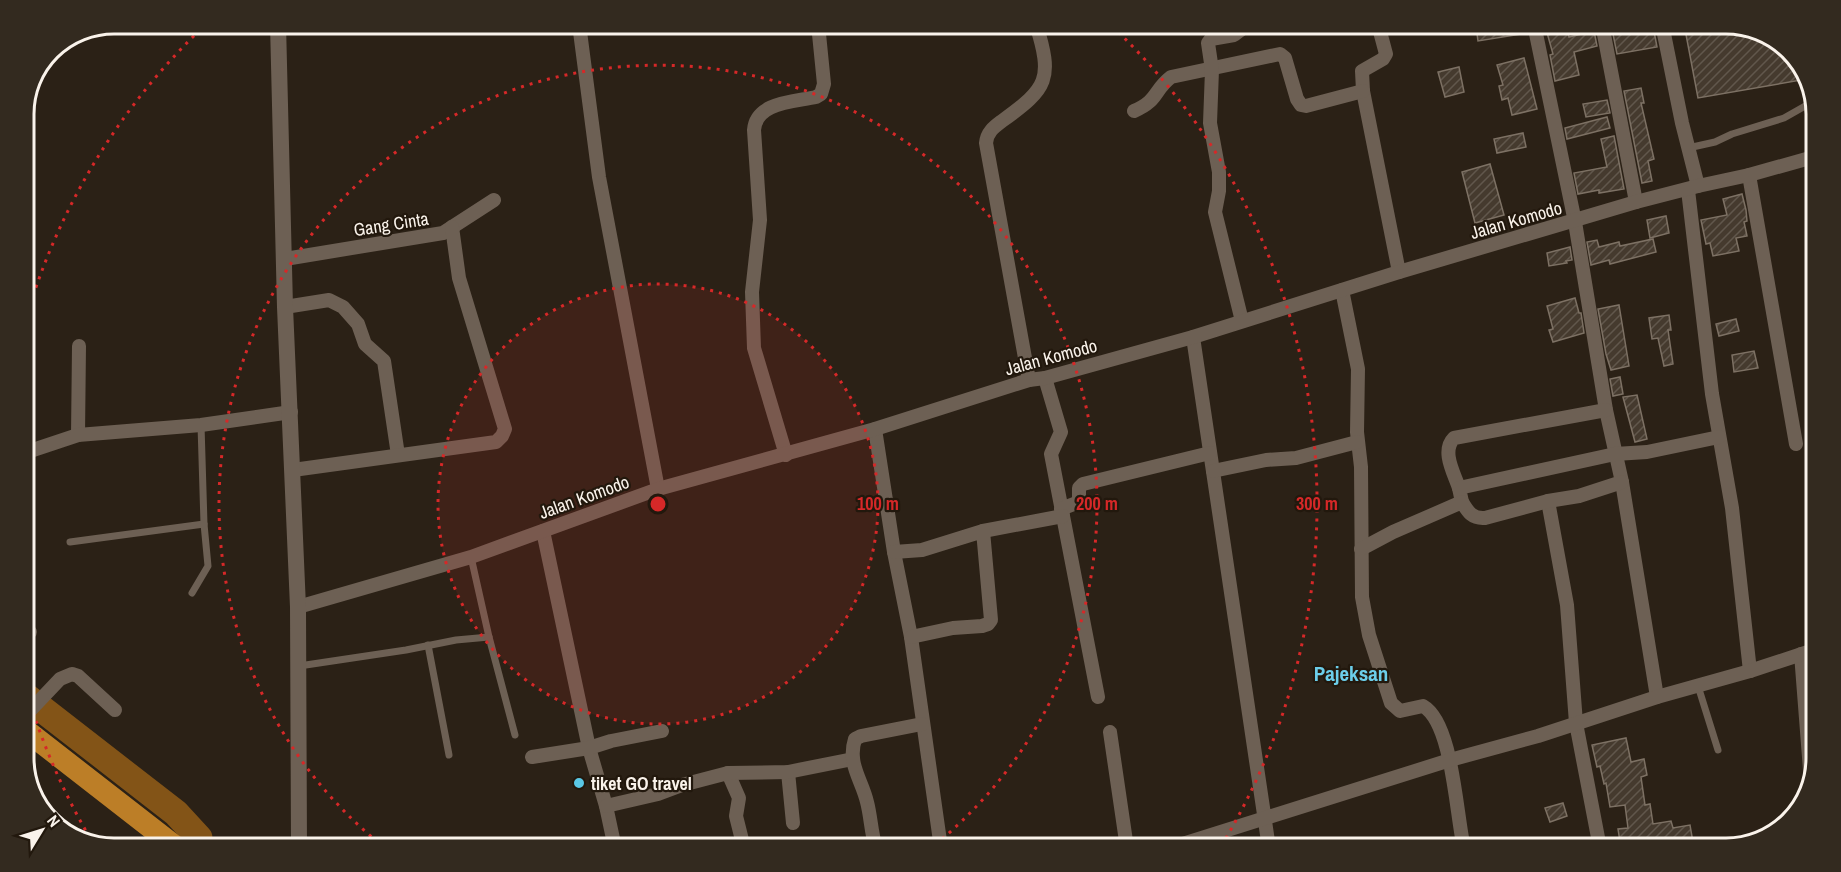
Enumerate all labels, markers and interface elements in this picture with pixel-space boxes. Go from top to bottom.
street label: Jalan Komodo [1467,195,1565,245]
street label: Gang Cinta [352,206,430,242]
street label: Jalan Komodo [1002,333,1100,381]
street label: Jalan Komodo [535,469,633,525]
text: 100 m [857,491,899,516]
text: 200 m [1076,491,1118,516]
text: 300 m [1296,491,1338,516]
centre of rings [648,494,668,514]
district label: Pajeksan [1314,659,1388,688]
place label: tiket GO travel [591,771,692,796]
marker: tiket GO travel [572,776,586,790]
north arrow [12,800,72,860]
text: N [42,810,65,831]

